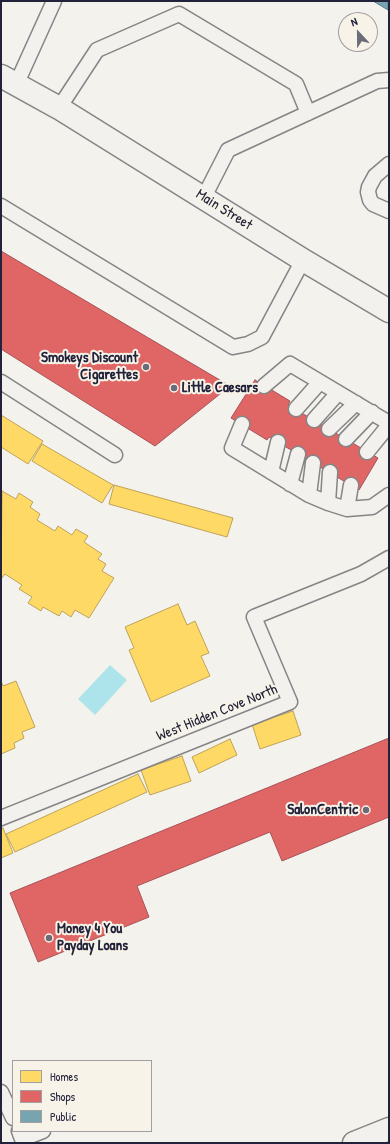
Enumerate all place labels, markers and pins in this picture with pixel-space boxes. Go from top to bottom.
place label: Smokeys Discount Cigarettes [41,349,138,384]
marker: Smokeys Discount Cigarettes [141,362,151,372]
place label: Little Caesars [182,379,258,397]
marker: Little Caesars [169,383,179,393]
place label: SalonCentric [287,801,358,819]
marker: SalonCentric [361,805,371,815]
place label: Money 4 You Payday Loans [57,920,128,955]
marker: Money 4 You Payday Loans [44,933,54,943]

